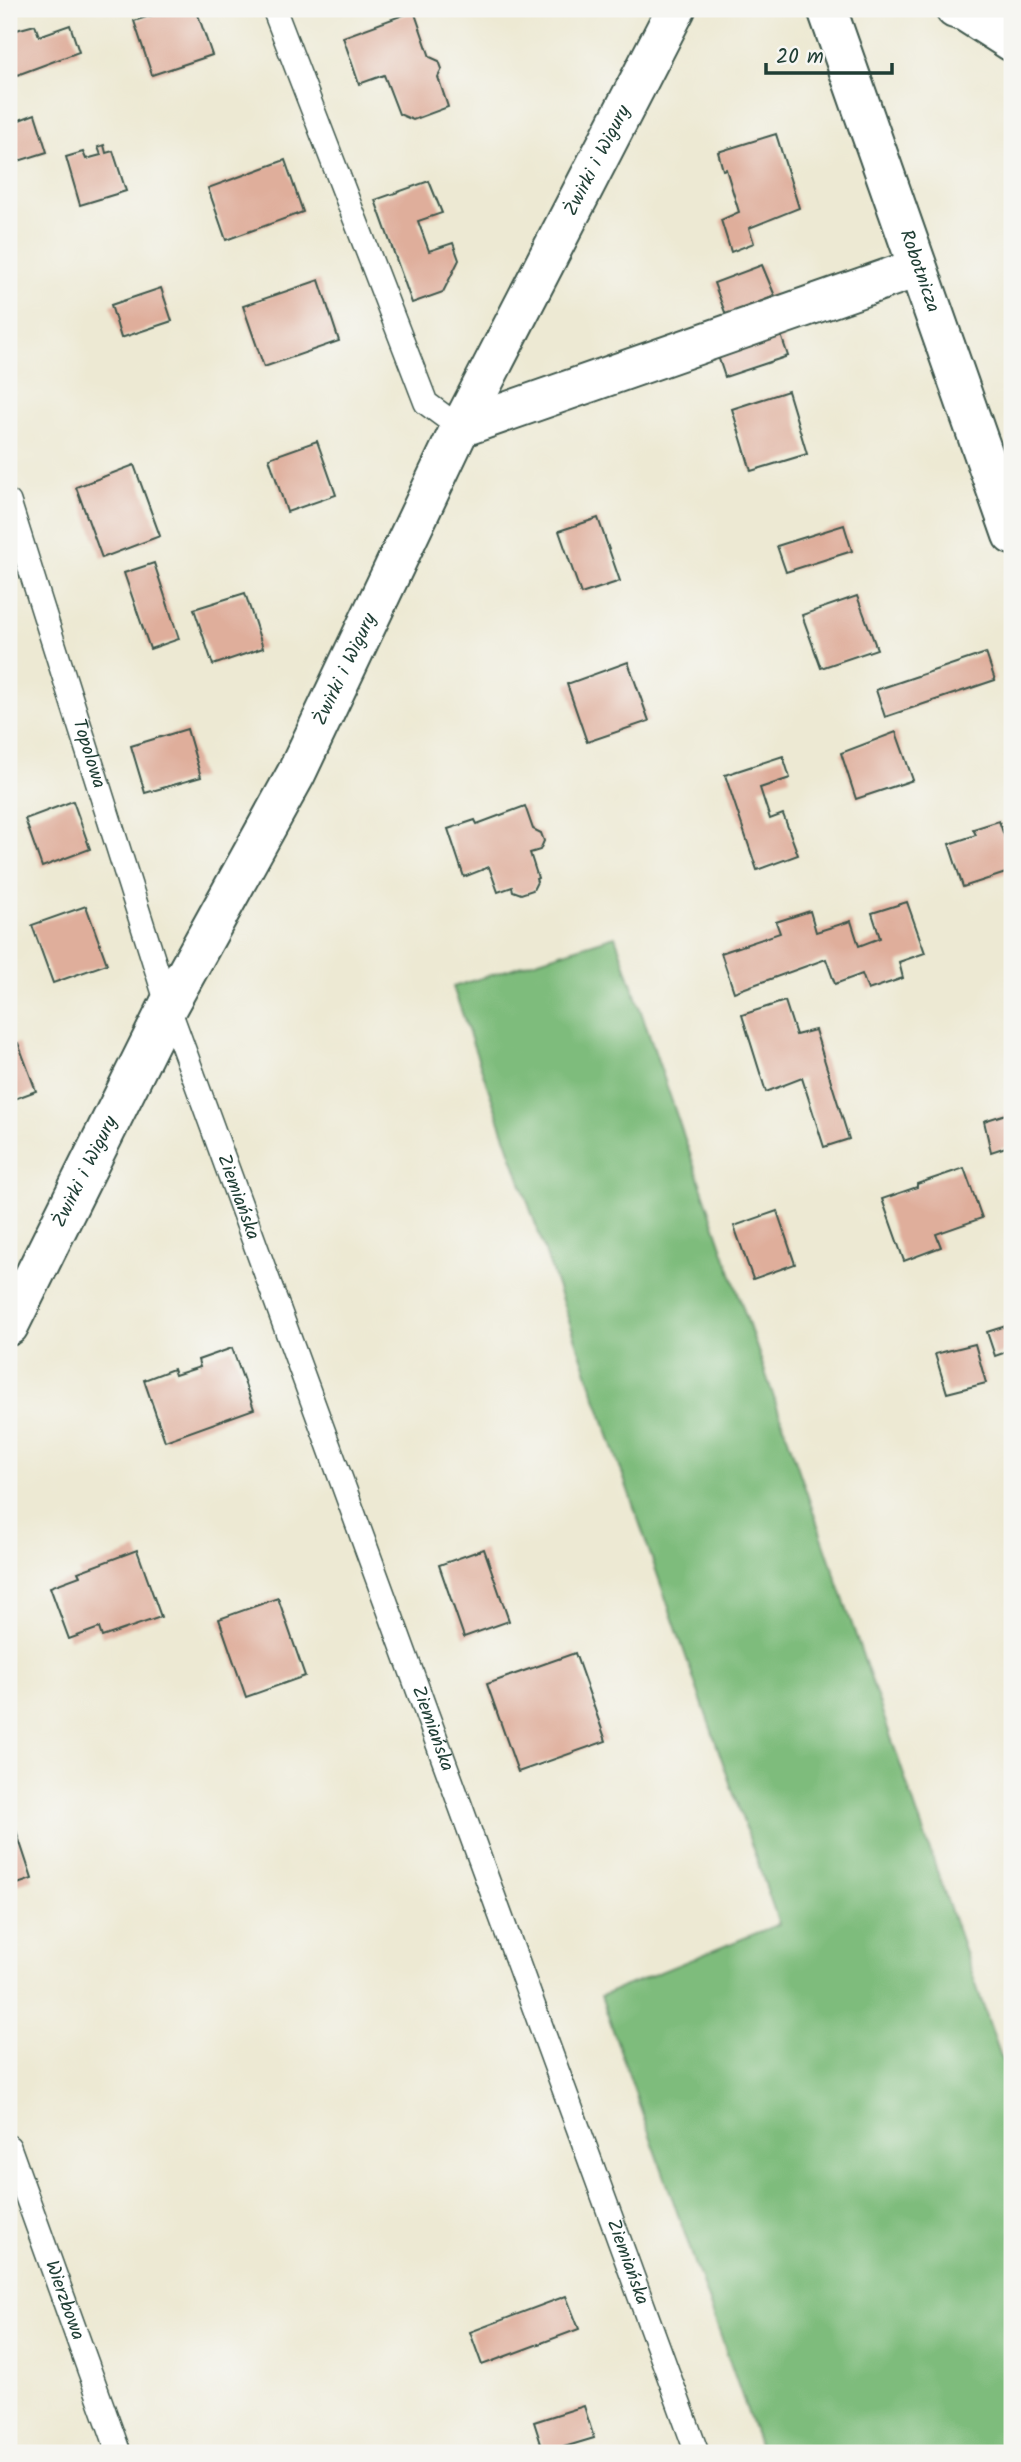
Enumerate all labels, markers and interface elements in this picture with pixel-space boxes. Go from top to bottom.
scale bar [766,32,892,76]
text: 20 m [776,41,824,74]
street label: Żwirki i Wigury [557,99,639,221]
street label: Robotnicza [891,226,948,317]
street label: Żwirki i Wigury [306,607,386,731]
street label: Topolowa [63,715,113,792]
street label: Żwirki i Wigury [45,1110,126,1233]
street label: Ziemiańska [208,1150,267,1244]
street label: Ziemiańska [403,1682,462,1776]
street label: Ziemiańska [598,2215,657,2309]
street label: Wierzbowa [36,2256,92,2344]

